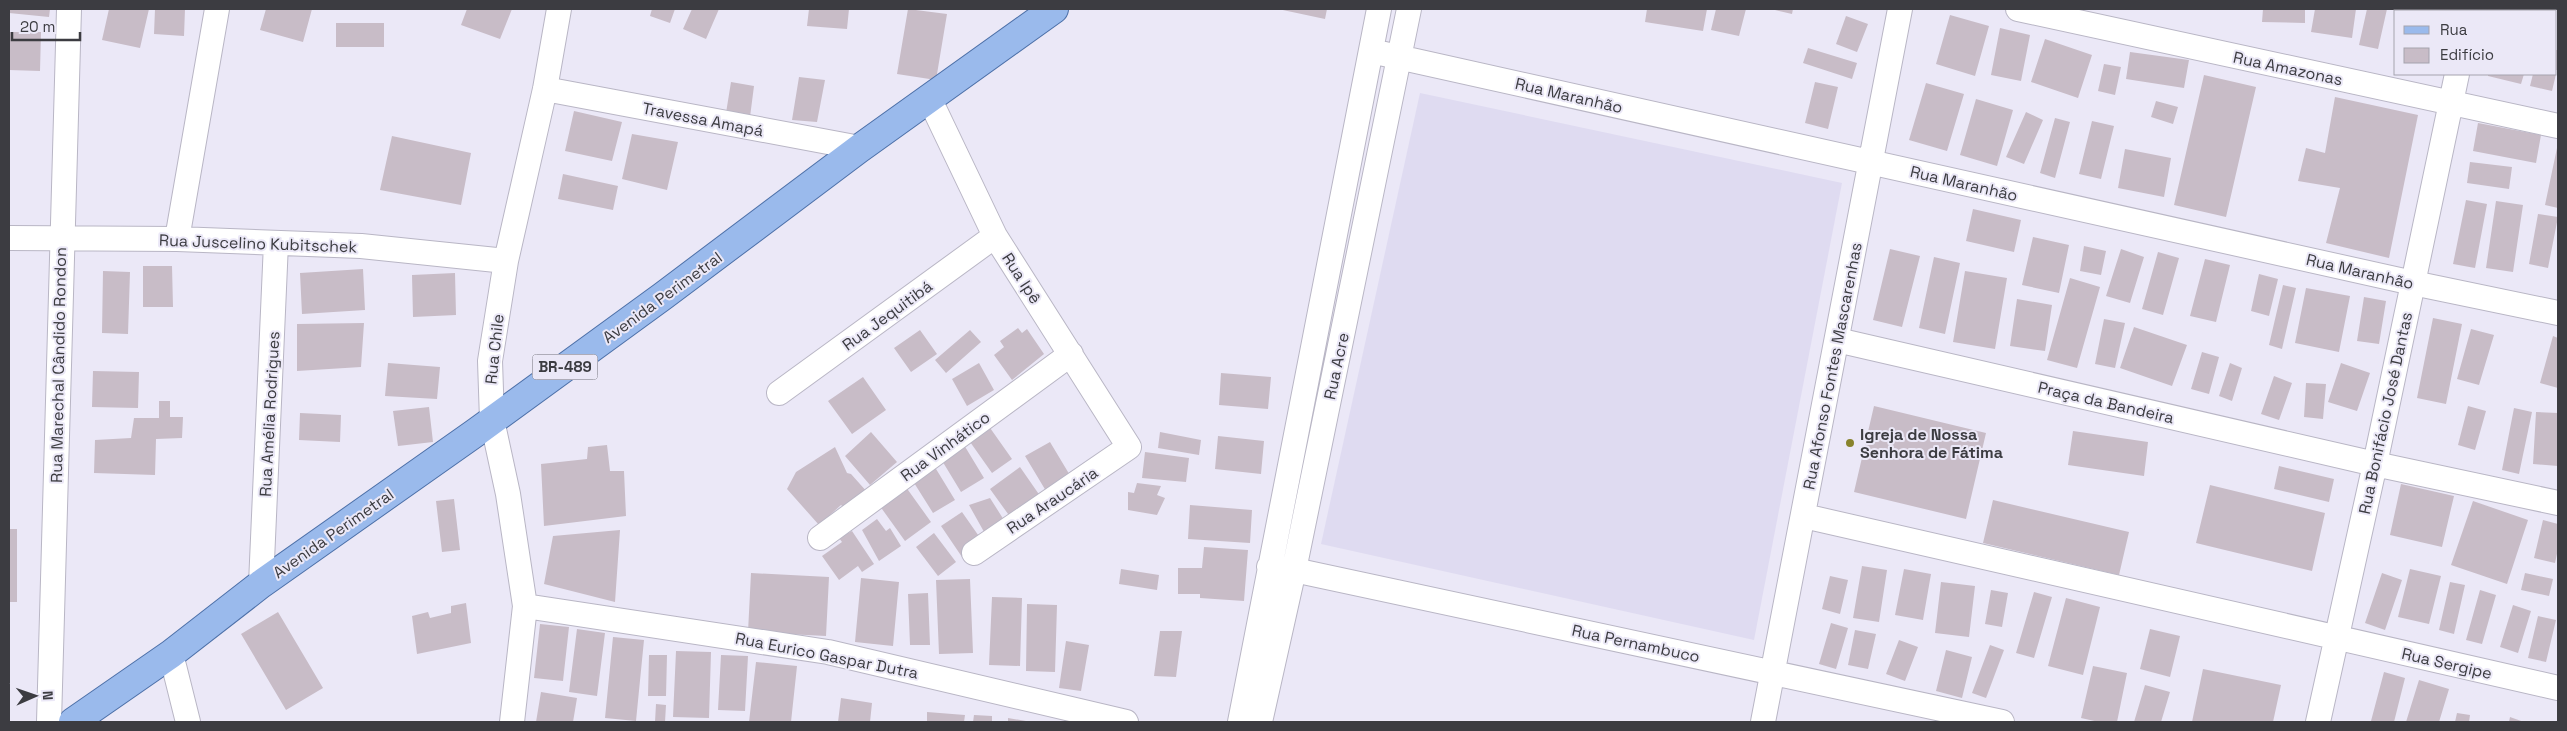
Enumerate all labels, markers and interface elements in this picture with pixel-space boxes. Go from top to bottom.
scale bar [12,10,80,42]
legend [2394,10,2557,75]
text: 20 m [20,17,55,36]
text: Rua [2440,20,2468,39]
text: Edifício [2440,45,2494,64]
street label: Rua Amazonas [2231,47,2345,90]
street label: Rua Maranhão [1513,73,1625,118]
street label: Travessa Amapá [641,97,765,142]
street label: Rua Maranhão [1908,161,2020,206]
street label: Rua Juscelino Kubitschek [159,230,358,257]
street label: Rua Afonso Fontes Mascarenhas [1798,241,1867,491]
street label: Rua Marechal Cândido Rondon [46,247,71,483]
street label: Avenida Perimetral [598,247,726,348]
street label: Rua Ipê [997,249,1046,308]
street label: Rua Maranhão [2304,249,2416,294]
street label: Rua Jequitibá [838,276,937,355]
street label: Rua Bonifácio José Dantas [2354,310,2417,516]
street label: Rua Chile [480,313,509,385]
street label: Rua Amélia Rodrigues [255,331,284,497]
street label: Rua Acre [1319,331,1354,401]
road number: BR-489 [532,354,598,380]
street label: Praça da Bandeira [2036,377,2176,428]
street label: Rua Vinhático [896,407,994,486]
place label: Igreja de Nossa Senhora de Fátima [1860,424,2003,463]
marker: Igreja de Nossa Senhora de Fátima [1844,437,1856,449]
street label: Rua Araucária [1003,462,1102,539]
street label: Avenida Perimetral [269,484,398,583]
street label: Rua Pernambuco [1570,620,1702,667]
street label: Rua Eurico Gaspar Dutra [734,627,920,684]
street label: Rua Sergipe [2400,643,2494,684]
north arrow [10,671,60,721]
text: N [39,691,57,701]

